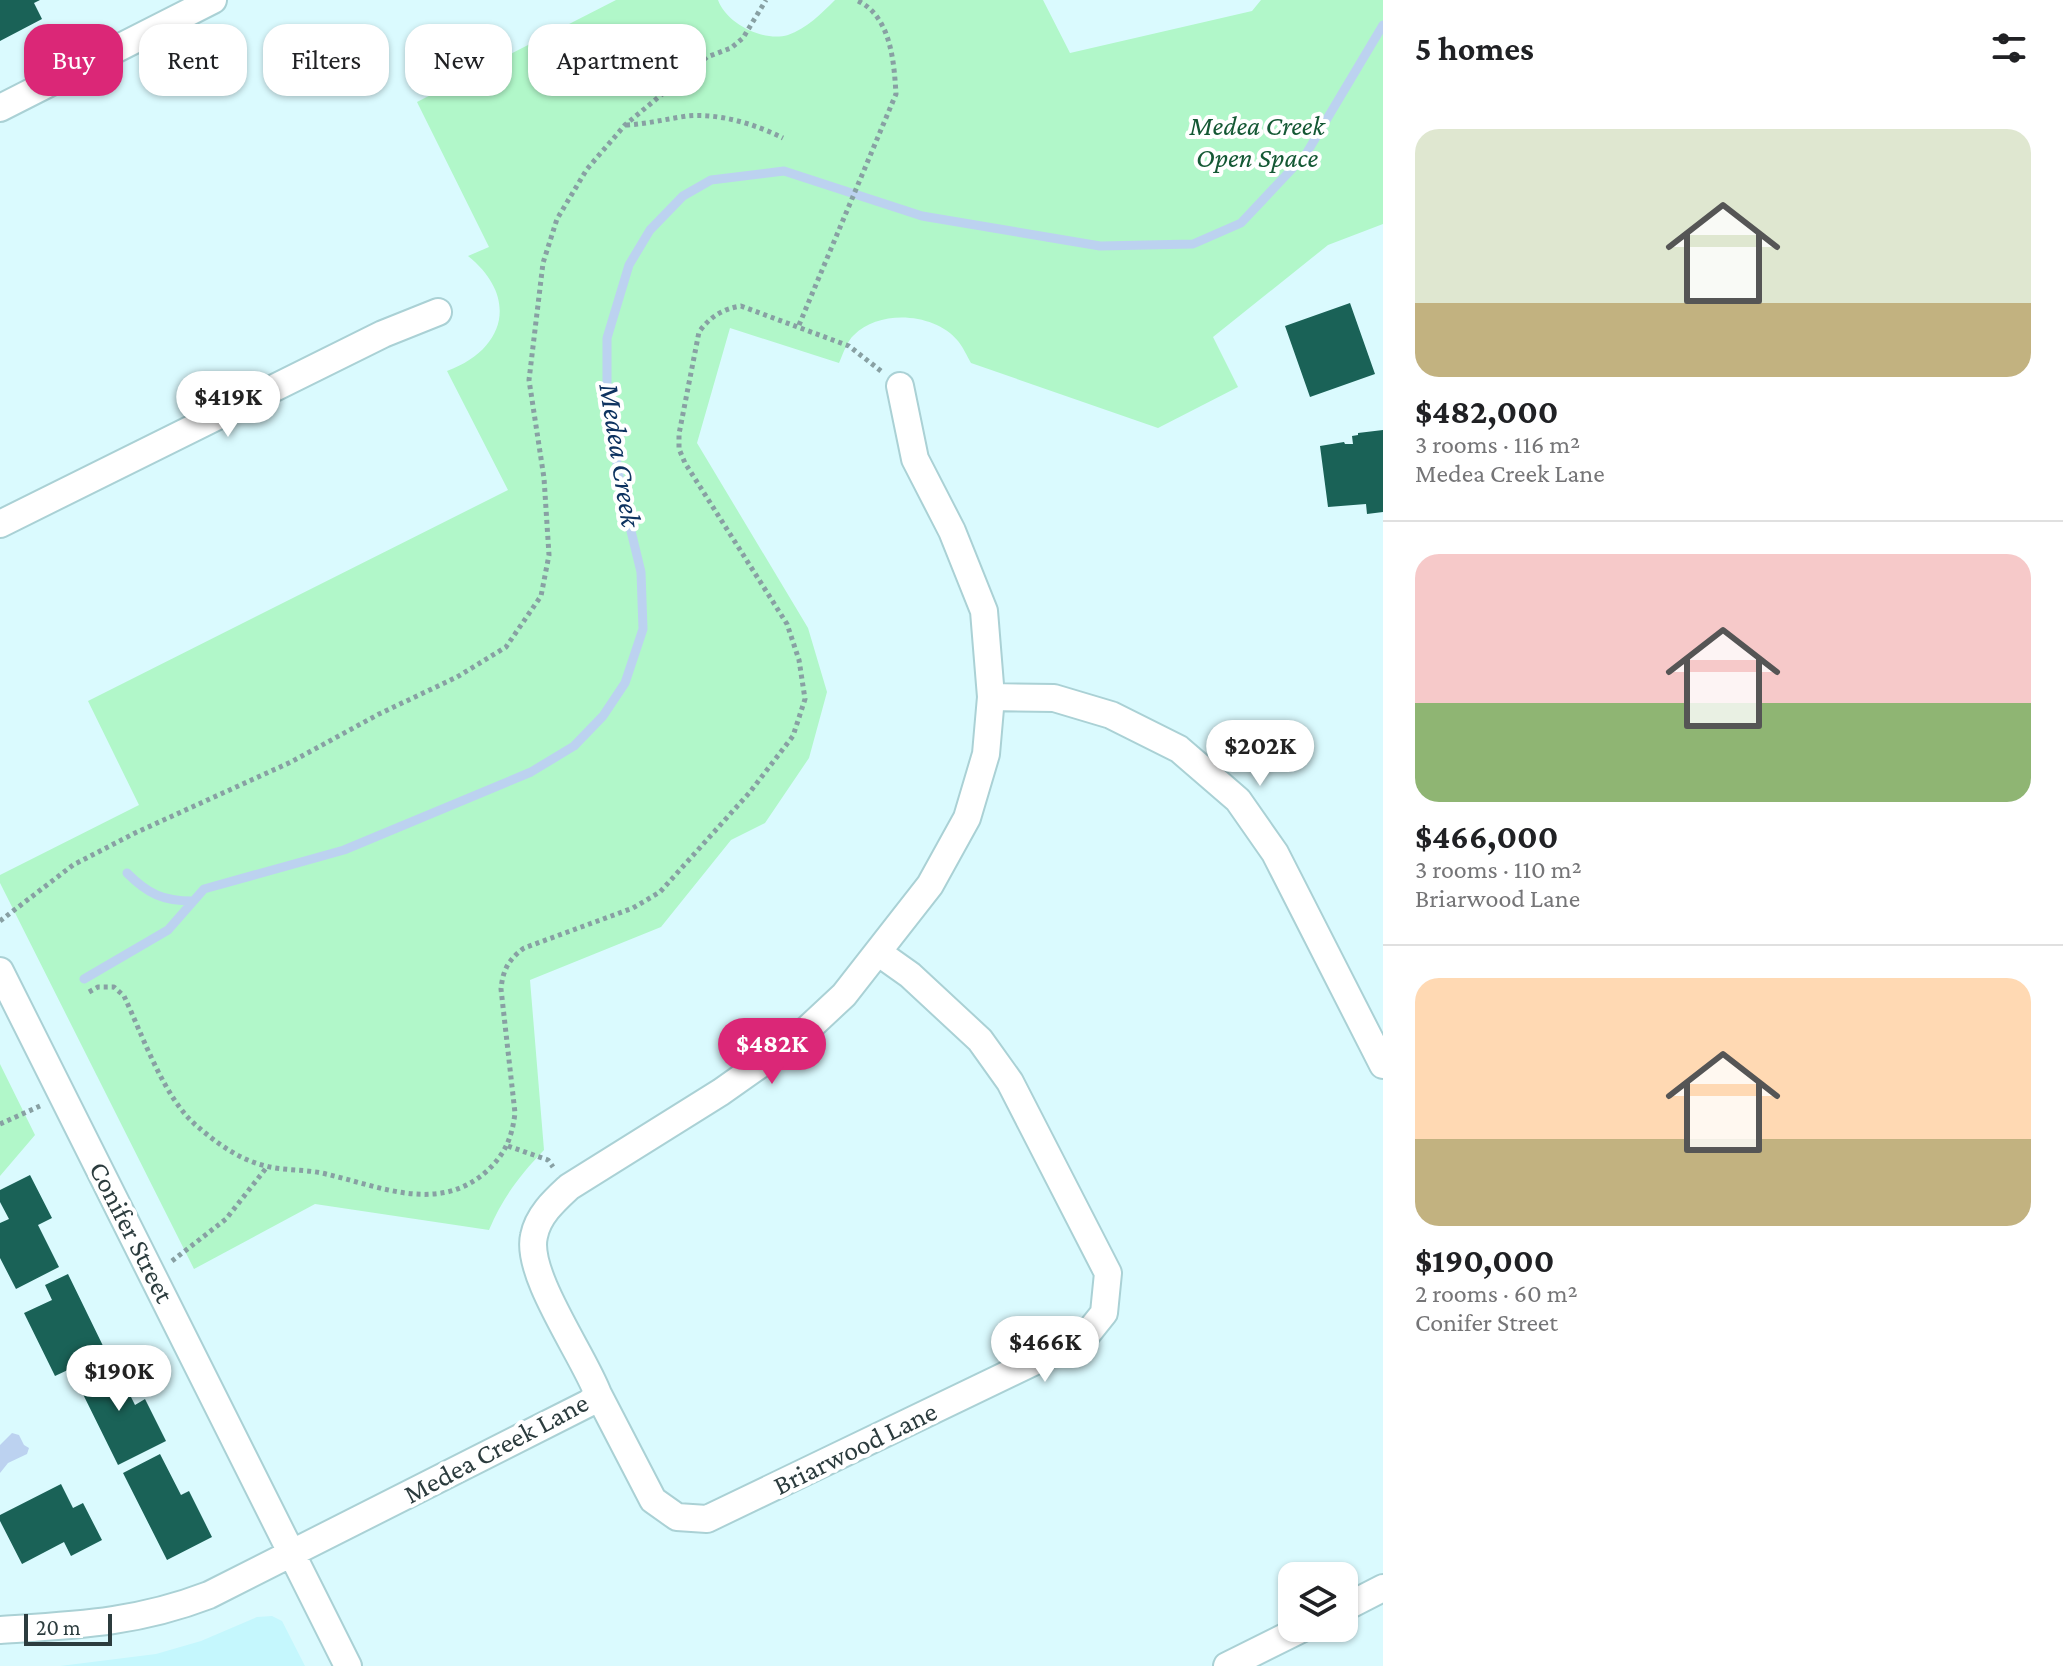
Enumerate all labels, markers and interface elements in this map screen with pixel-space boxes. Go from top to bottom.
chip: Buy [24,24,123,96]
chip: Rent [139,24,247,96]
chip: Filters [263,24,389,96]
chip: New [405,24,512,96]
chip: Apartment [528,24,706,96]
icon: filters [1987,26,2031,70]
text: 5 homes [1415,30,1534,67]
park label: Medea Creek Open Space [1188,110,1326,173]
icon: home [1651,181,1795,325]
pin: $419K [172,371,284,439]
water label: Medea Creek [593,380,649,531]
text: $419K [194,382,262,411]
text: $482,000 [1415,393,1559,430]
text: 3 rooms · 116 m² [1415,430,1580,459]
text: Medea Creek Lane [1415,459,1605,488]
icon: home [1651,606,1795,750]
pin: $202K [1204,720,1316,788]
text: $202K [1224,731,1296,760]
text: $466,000 [1415,818,1558,855]
text: 3 rooms · 110 m² [1415,855,1582,884]
text: Briarwood Lane [1415,884,1580,913]
pin: $482K [716,1018,828,1086]
text: $482K [736,1029,808,1058]
icon: home [1651,1030,1795,1174]
street label: Conifer Street [83,1156,181,1308]
text: $190,000 [1415,1242,1554,1279]
text: 2 rooms · 60 m² [1415,1279,1578,1308]
text: Conifer Street [1415,1308,1558,1337]
pin: $466K [989,1316,1101,1384]
text: $466K [1009,1327,1081,1356]
pin: $190K [63,1345,175,1413]
text: $190K [84,1356,154,1385]
street label: Medea Creek Lane [399,1386,593,1510]
street label: Briarwood Lane [768,1395,942,1501]
map controls [1278,1562,1358,1642]
button: layers [1278,1562,1358,1642]
scale bar [24,1610,112,1646]
text: 20 m [36,1615,81,1640]

